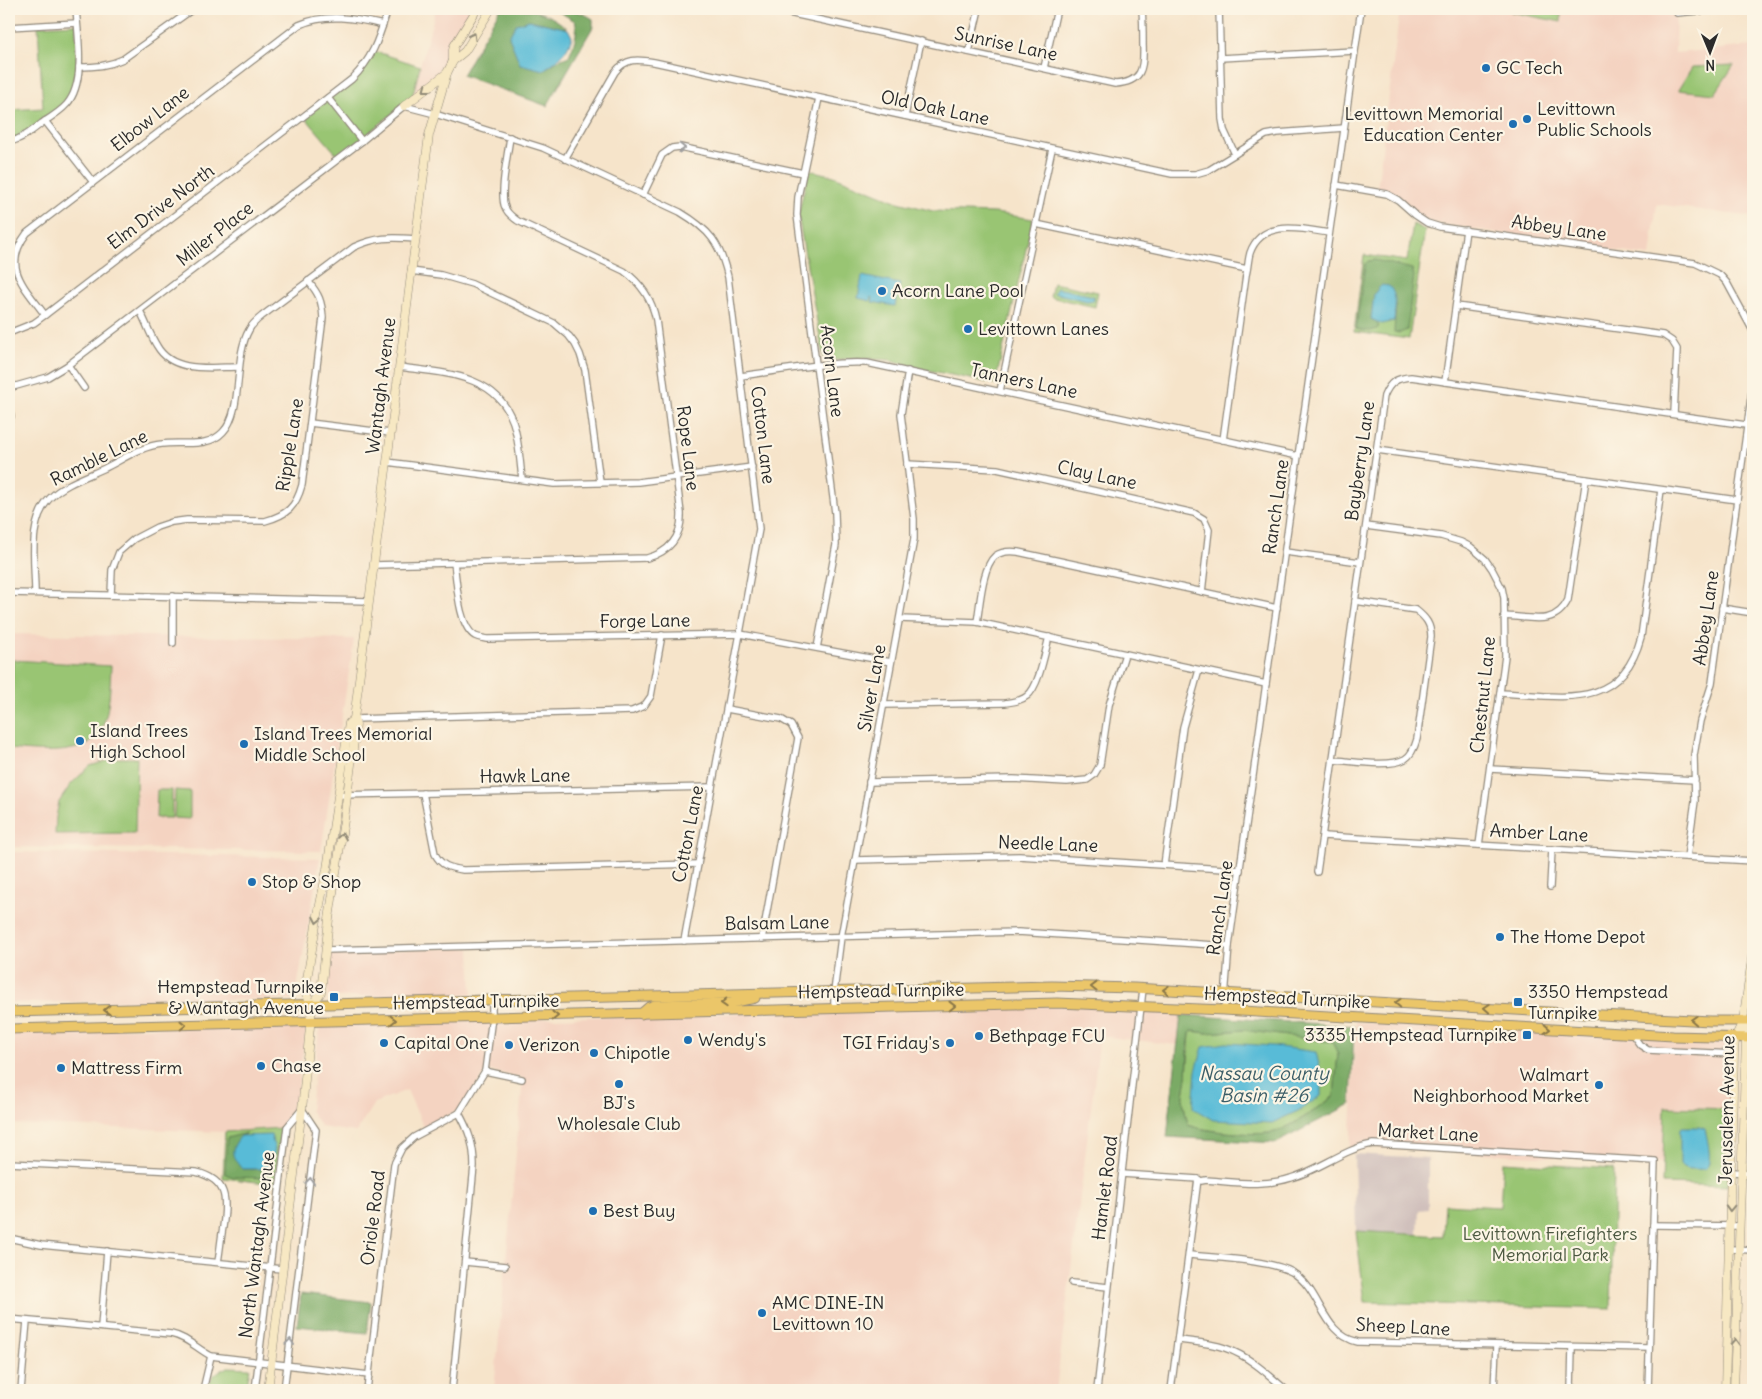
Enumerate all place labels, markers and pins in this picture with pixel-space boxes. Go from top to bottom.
place label: GC Tech [1496,56,1563,79]
marker: GC Tech [1480,62,1492,74]
place label: Levittown Public Schools [1537,97,1652,141]
place label: Levittown Memorial Education Center [1344,102,1504,146]
marker: Levittown Public Schools [1521,113,1533,125]
marker: Levittown Memorial Education Center [1507,118,1519,130]
place label: Acorn Lane Pool [892,279,1024,302]
marker: Acorn Lane Pool [876,285,888,297]
place label: Levittown Lanes [978,317,1109,340]
marker: Levittown Lanes [962,323,974,335]
place label: Island Trees High School [90,719,188,763]
place label: Island Trees Memorial Middle School [254,722,432,766]
marker: Island Trees High School [74,735,86,747]
marker: Island Trees Memorial Middle School [238,738,250,750]
place label: Stop & Shop [262,870,361,893]
marker: Stop & Shop [246,876,258,888]
place label: The Home Depot [1510,925,1645,948]
marker: The Home Depot [1494,931,1506,943]
place label: Hempstead Turnpike & Wantagh Avenue [157,975,324,1019]
place label: 3350 Hempstead Turnpike [1528,980,1668,1024]
marker: Hempstead Turnpike & Wantagh Avenue [328,991,340,1003]
marker: 3350 Hempstead Turnpike [1512,996,1524,1008]
place label: 3335 Hempstead Turnpike [1305,1023,1517,1046]
place label: Bethpage FCU [989,1024,1106,1047]
place label: Wendy's [698,1028,766,1051]
marker: 3335 Hempstead Turnpike [1521,1029,1533,1041]
marker: Bethpage FCU [973,1030,985,1042]
place label: Capital One [394,1031,489,1054]
place label: TGI Friday's [843,1031,940,1054]
place label: Verizon [519,1033,580,1056]
marker: Wendy's [682,1034,694,1046]
marker: Capital One [378,1037,390,1049]
marker: TGI Friday's [944,1037,956,1049]
marker: Verizon [503,1039,515,1051]
place label: Chipotle [604,1041,670,1064]
marker: Chipotle [588,1047,600,1059]
place label: Chase [271,1054,321,1077]
place label: Mattress Firm [71,1056,183,1079]
marker: Chase [255,1060,267,1072]
marker: Mattress Firm [55,1062,67,1074]
place label: Walmart Neighborhood Market [1413,1063,1589,1107]
marker: BJ's Wholesale Club [613,1078,625,1090]
marker: Walmart Neighborhood Market [1593,1079,1605,1091]
place label: BJ's Wholesale Club [557,1091,681,1135]
place label: Best Buy [603,1199,675,1222]
marker: Best Buy [587,1205,599,1217]
place label: AMC DINE-IN Levittown 10 [772,1291,884,1335]
marker: AMC DINE-IN Levittown 10 [756,1307,768,1319]

